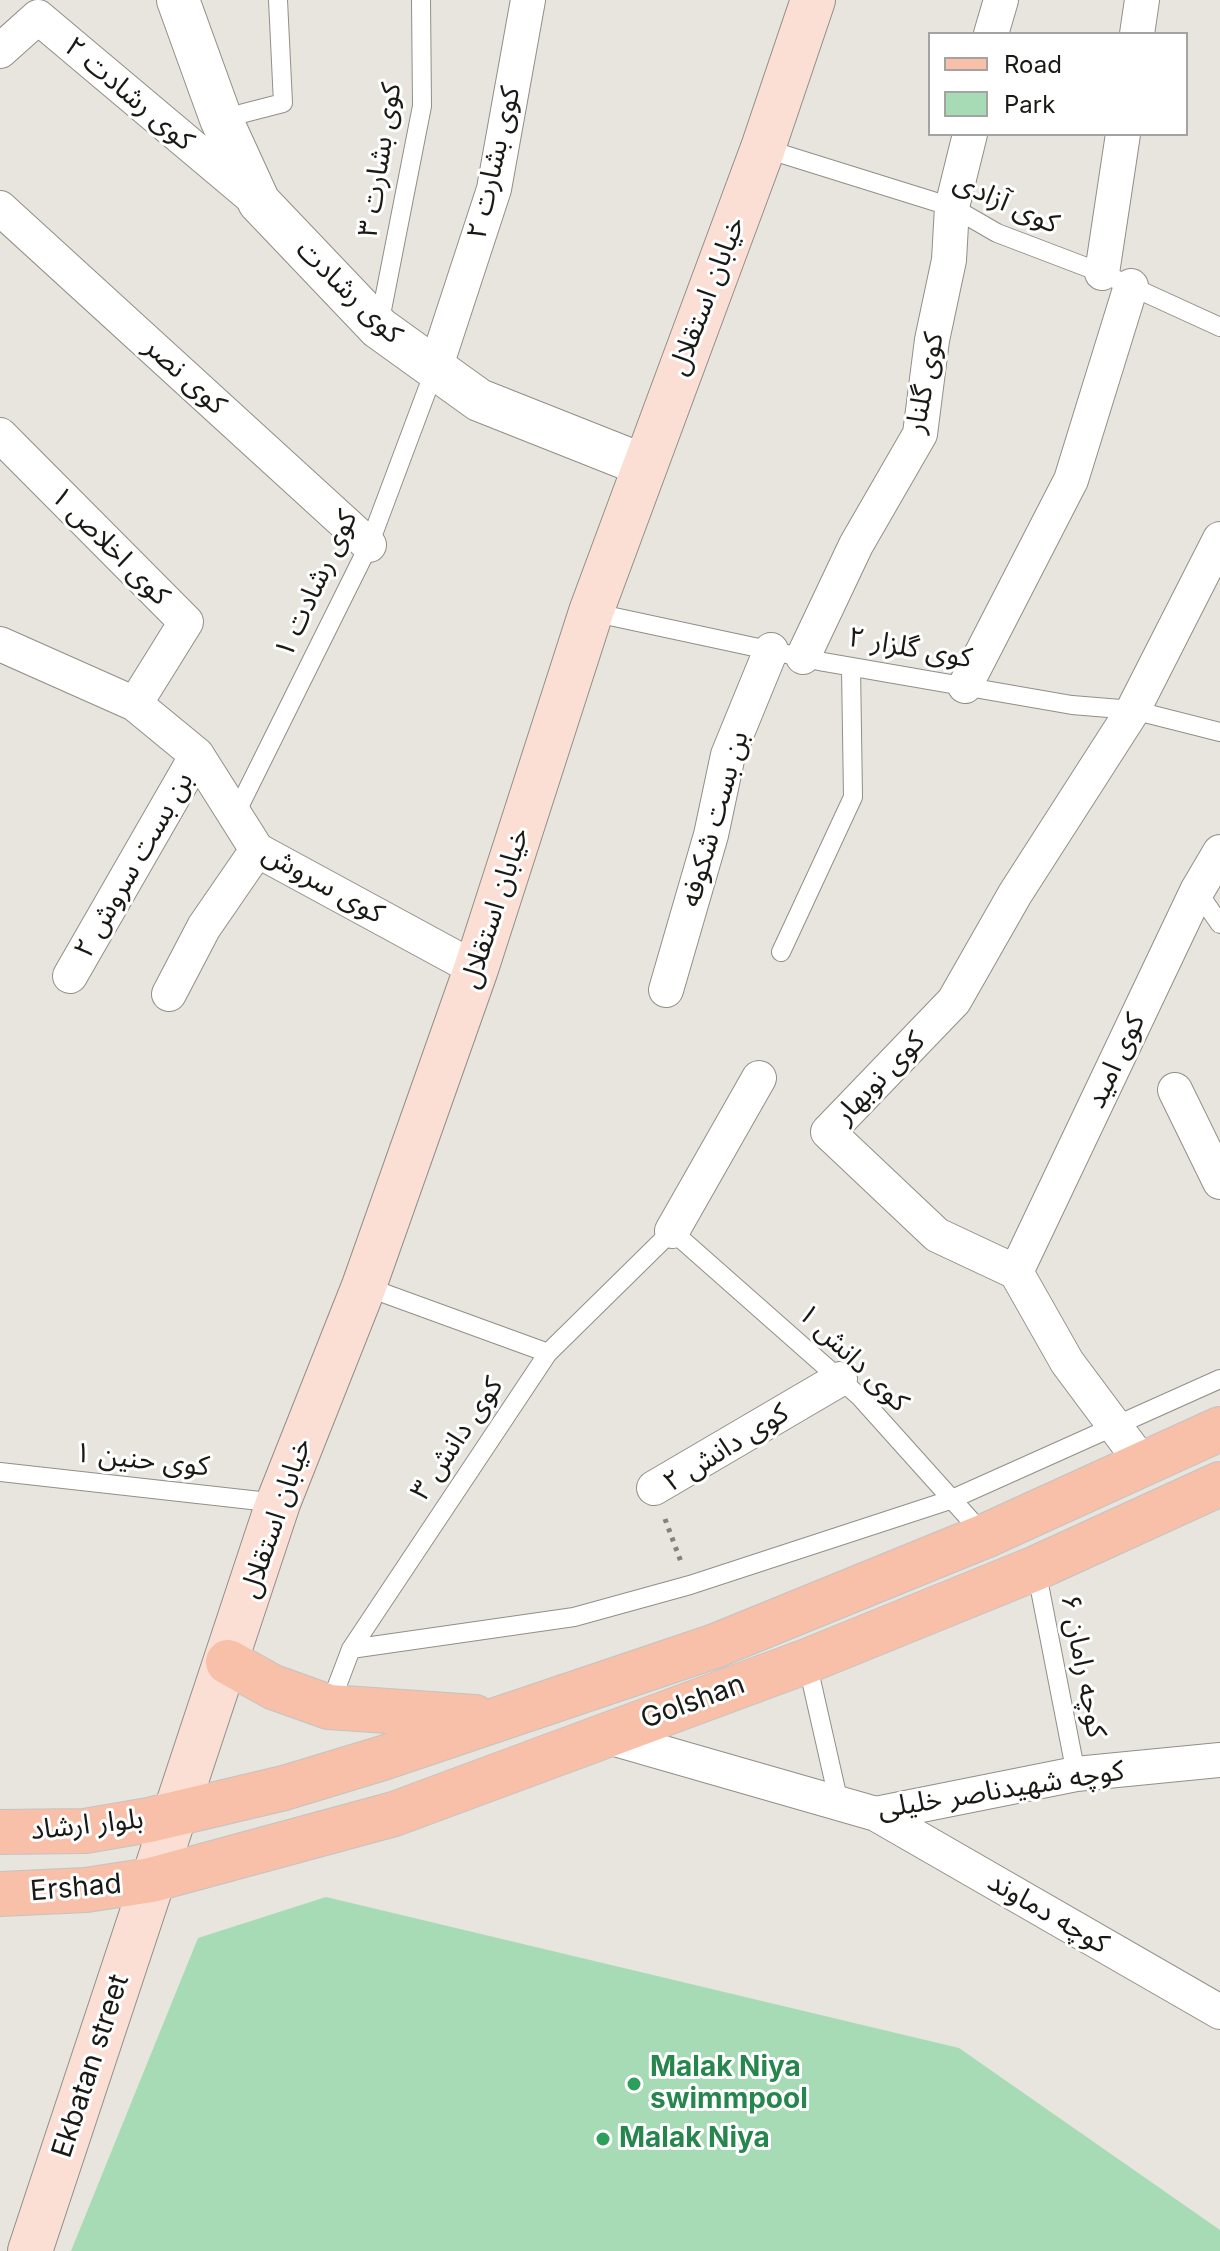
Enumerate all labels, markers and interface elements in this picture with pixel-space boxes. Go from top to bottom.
street label: کوی رشادت ۲ [57,30,201,158]
legend [928,32,1188,136]
text: Road [1004,50,1062,79]
street label: کوی بشارت ۳ [351,81,409,239]
street label: کوی بشارت ۲ [460,84,528,242]
text: Park [1004,90,1055,119]
street label: کوی آزادی [948,165,1064,241]
street label: خیابان استقلال [661,212,753,380]
street label: کوی رشادت [289,233,409,351]
street label: کوی نصر [137,330,233,422]
street label: کوی گلنار [899,330,951,436]
street label: کوی اخلاص ۱ [44,480,176,612]
street label: کوی رشادت ۱ [267,505,365,663]
street label: کوی گلزار ۲ [846,621,974,675]
street label: بن بست شکوفه [674,727,756,911]
street label: بن بست سروش ۲ [67,766,201,964]
street label: خیابان استقلال [453,823,537,993]
street label: کوی سروش [257,837,389,931]
street label: کوی امید [1080,1008,1152,1114]
street label: کوی نوبهار [828,1025,932,1131]
street label: کوی دانش ۱ [791,1297,915,1419]
street label: کوی دانش ۳ [404,1371,510,1507]
street label: کوی دانش ۲ [657,1396,795,1500]
street label: خیابان استقلال [233,1434,319,1602]
street label: کوی حنین ۱ [73,1436,211,1484]
street label: کوچه رامان ۶ [1053,1592,1113,1740]
street label: Golshan [636,1668,750,1736]
street label: کوچه شهیدناصر خلیلی [876,1754,1126,1826]
street label: بلوار ارشاد [29,1802,145,1848]
street label: کوچه دماوند [982,1865,1114,1961]
street label: Ershad [29,1867,123,1909]
street label: Ekbatan street [46,1970,136,2162]
place label: Malak Niya swimmpool [650,2051,808,2117]
marker: Malak Niya swimmpool [625,2075,643,2093]
place label: Malak Niya [619,2122,770,2156]
marker: Malak Niya [594,2130,612,2148]

